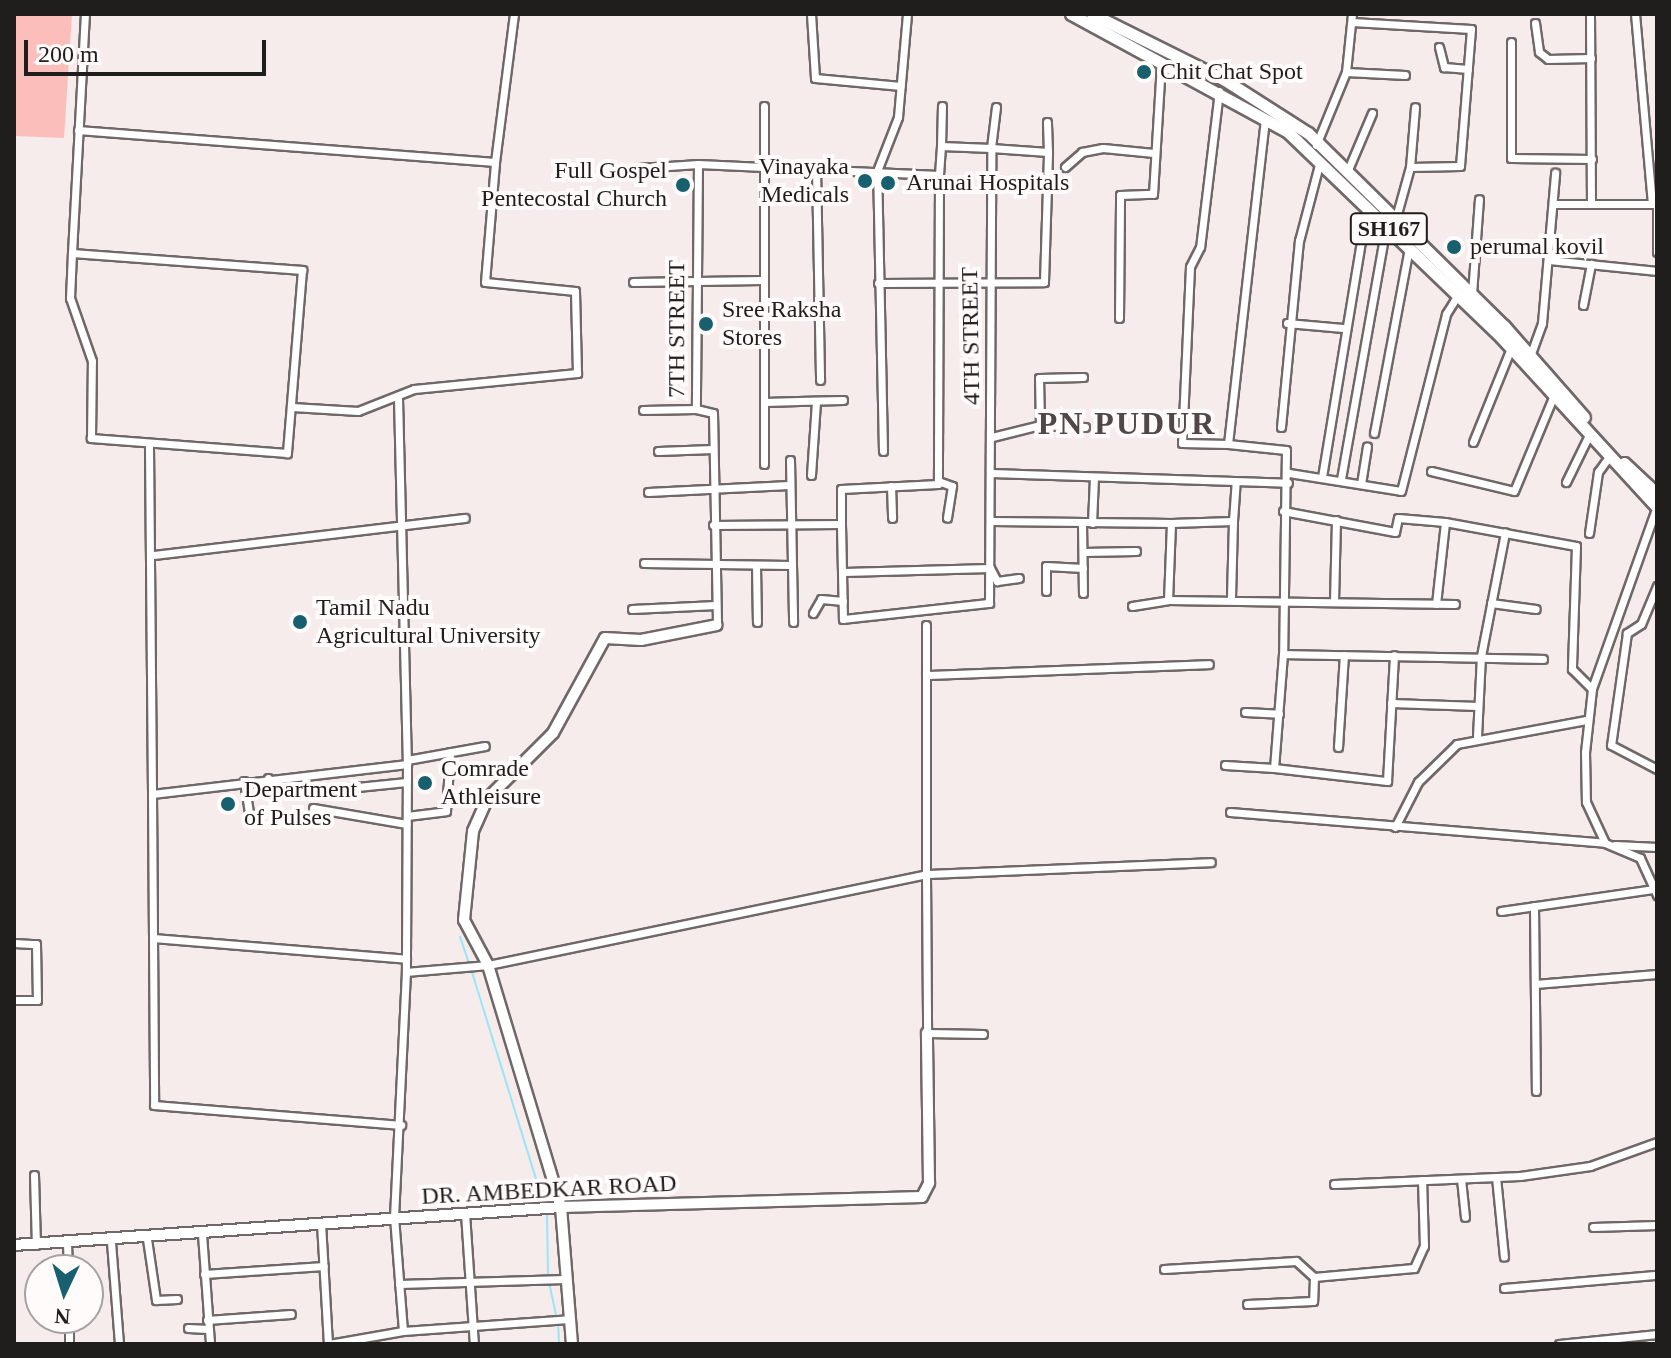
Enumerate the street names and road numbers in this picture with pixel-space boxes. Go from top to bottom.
road number: SH167 [1349,211,1429,247]
street label: 7TH STREET [663,260,691,398]
street label: 4TH STREET [955,267,987,405]
street label: DR. AMBEDKAR ROAD [420,1169,678,1211]

